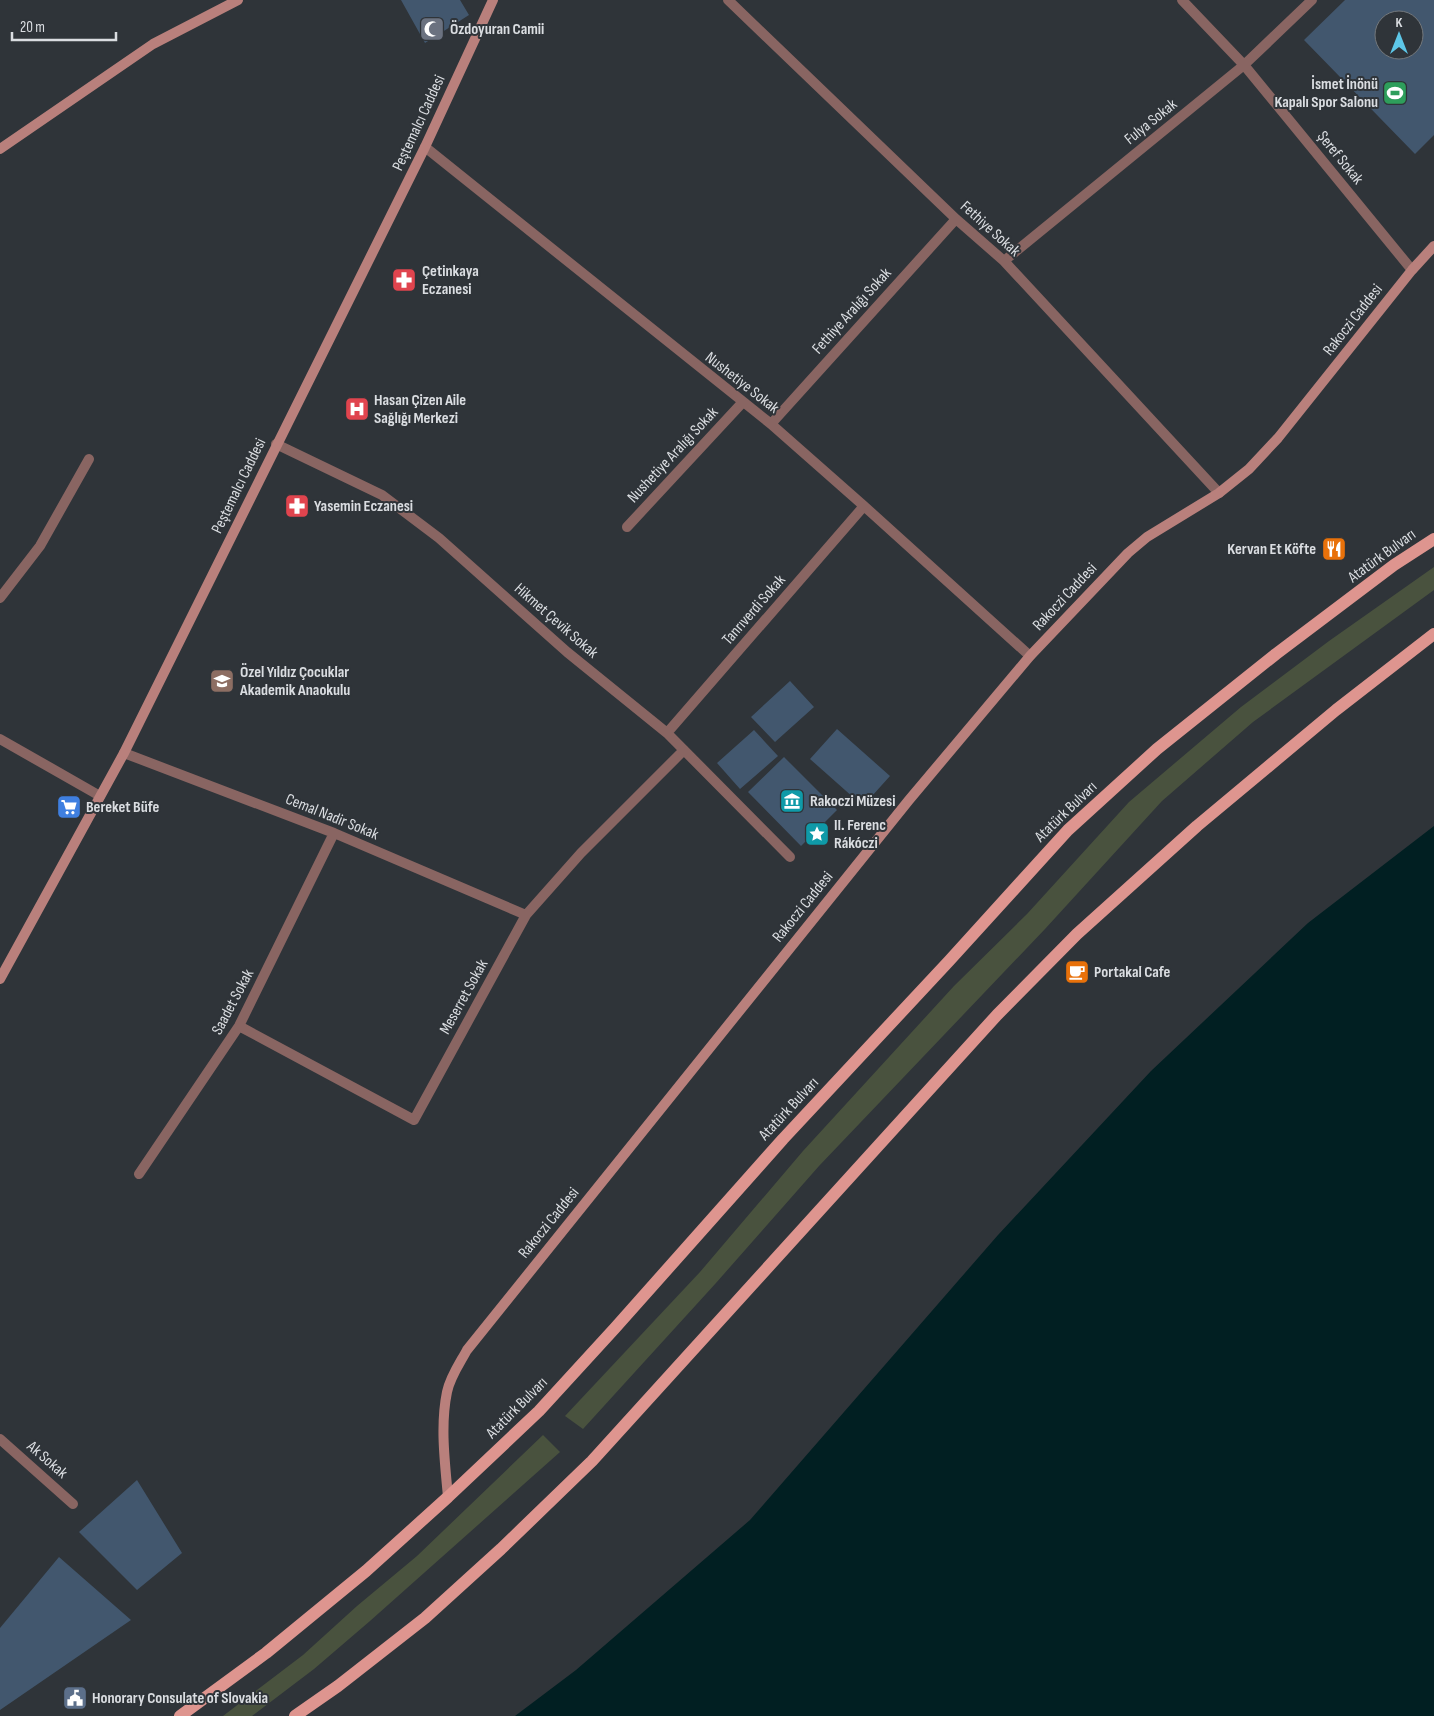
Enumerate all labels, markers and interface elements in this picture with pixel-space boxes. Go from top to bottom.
scale bar [12,10,116,42]
north arrow [1374,10,1424,60]
text: K [1396,14,1403,31]
mosque icon: Özdoyuran Camii [419,16,445,42]
text: 20 m [20,18,45,37]
place label: Özdoyuran Camii [450,20,544,39]
street label: Peştemalcı Caddesi [389,72,449,174]
place label: İsmet İnönü Kapalı Spor Salonu [1275,75,1378,112]
sports icon: İsmet İnönü Kapalı Spor Salonu [1382,80,1408,106]
street label: Fulya Sokak [1121,95,1181,149]
street label: Şeref Sokak [1313,128,1367,188]
street label: Fethiye Sokak [956,197,1024,261]
place label: Çetinkaya Eczanesi [422,262,479,299]
street label: Fethiye Aralığı Sokak [808,264,896,358]
pharmacy icon: Çetinkaya Eczanesi [391,267,417,293]
street label: Rakoczi Caddesi [1319,280,1387,360]
street label: Nushetiye Sokak [701,348,783,418]
place label: Hasan Çizen Aile Sağlığı Merkezi [374,391,466,428]
hospital icon: Hasan Çizen Aile Sağlığı Merkezi [344,396,370,422]
street label: Nushetiye Aralığı Sokak [624,403,722,507]
street label: Peştemalcı Caddesi [208,435,270,537]
pharmacy icon: Yasemin Eczanesi [284,493,310,519]
place label: Yasemin Eczanesi [314,497,413,516]
street label: Atatürk Bulvarı [1344,525,1420,588]
restaurant icon: Kervan Et Köfte [1321,536,1347,562]
place label: Kervan Et Köfte [1227,540,1316,559]
street label: Rakoczi Caddesi [1029,559,1101,635]
street label: Tanrıverdi Sokak [718,571,790,649]
street label: Hikmet Çevik Sokak [510,579,602,663]
place label: Özel Yıldız Çocuklar Akademik Anaokulu [239,663,350,700]
school or university icon: Özel Yıldız Çocuklar Akademik Anaokulu [209,668,235,694]
street label: Atatürk Bulvarı [1030,778,1101,847]
museum icon: Rakoczi Müzesi [779,788,805,814]
street label: Cemal Nadir Sokak [283,790,381,844]
place label: Rakoczi Müzesi [810,792,895,811]
supermarket icon: Bereket Büfe [56,794,82,820]
place label: Bereket Büfe [86,798,159,817]
place label: II. Ferenc Rákóczi [834,816,886,853]
place icon: II. Ferenc Rákóczi [804,821,830,847]
street label: Rakoczi Caddesi [769,868,837,946]
street label: Meserret Sokak [436,956,492,1038]
cafe icon: Portakal Cafe [1064,959,1090,985]
place label: Portakal Cafe [1094,963,1171,982]
street label: Saadet Sokak [208,966,258,1038]
street label: Atatürk Bulvarı [754,1074,823,1145]
street label: Rakoczi Caddesi [515,1184,583,1262]
street label: Atatürk Bulvarı [482,1373,552,1443]
street label: Ak Sokak [22,1437,71,1483]
public building icon: Honorary Consulate of Slovakia [62,1685,88,1711]
place label: Honorary Consulate of Slovakia [92,1689,268,1708]

